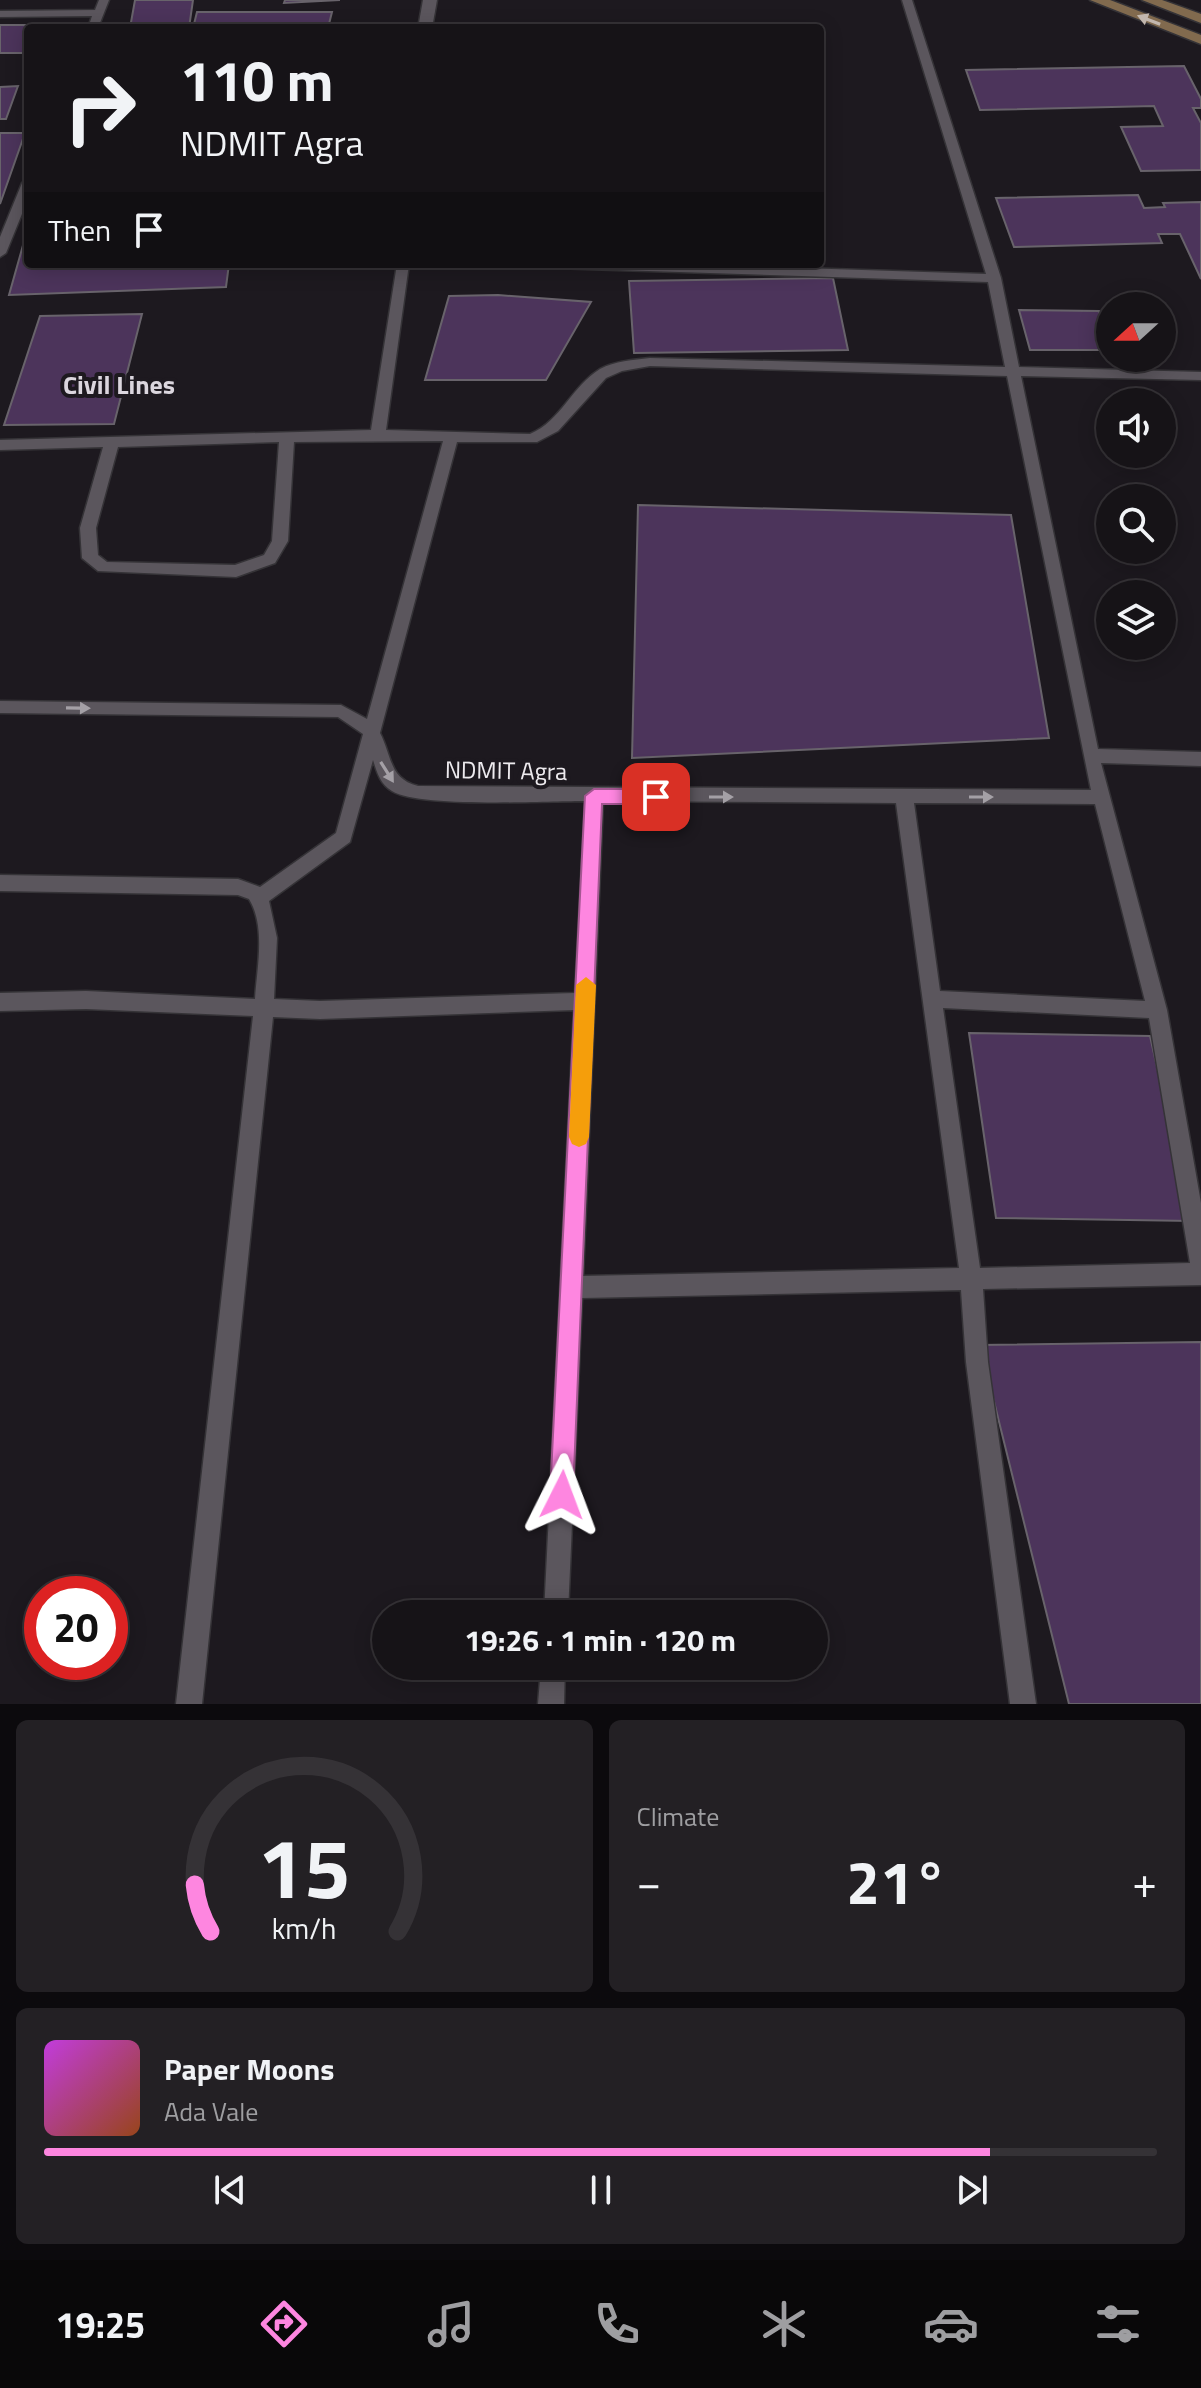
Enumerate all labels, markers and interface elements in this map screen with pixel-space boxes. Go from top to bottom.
one-way arrow [1137,13,1161,26]
text: 110 m [180,38,333,123]
icon: right [48,56,152,160]
text: NDMIT Agra [180,115,364,170]
text: Then [48,207,111,253]
icon: arrive [127,208,171,252]
north arrow [1096,292,1176,372]
map controls [1096,292,1176,660]
district label: Civil Lines [63,365,175,404]
button: sound [1096,388,1176,468]
button: search [1096,484,1176,564]
button: layers [1096,580,1176,660]
one-way arrow [66,702,91,714]
street label: NDMIT Agra [444,751,568,789]
one-way arrow [379,761,394,784]
pin [622,763,690,831]
icon: arrive [634,775,678,819]
one-way arrow [709,791,734,803]
one-way arrow [969,791,994,803]
position arrow [520,1453,604,1537]
speed limit sign: 20 [24,1576,128,1680]
text: 19:26 · 1 min · 120 m [464,1617,736,1663]
text: Climate [637,1797,719,1836]
text: 15 [258,1804,351,1930]
text: 21° [846,1836,947,1927]
text: − [637,1848,661,1915]
text: + [1132,1848,1157,1915]
text: km/h [272,1907,337,1950]
text: Paper Moons [164,2046,334,2092]
text: Ada Vale [164,2092,258,2131]
icon: previous [208,2168,252,2212]
icon: pause [579,2168,623,2212]
icon: next [950,2168,994,2212]
icon: directions [256,2296,312,2352]
icon: music [423,2296,479,2352]
icon: phone [589,2296,645,2352]
icon: climate [756,2296,812,2352]
icon: car [923,2296,979,2352]
icon: filters [1090,2296,1146,2352]
text: 19:25 [55,2297,145,2352]

